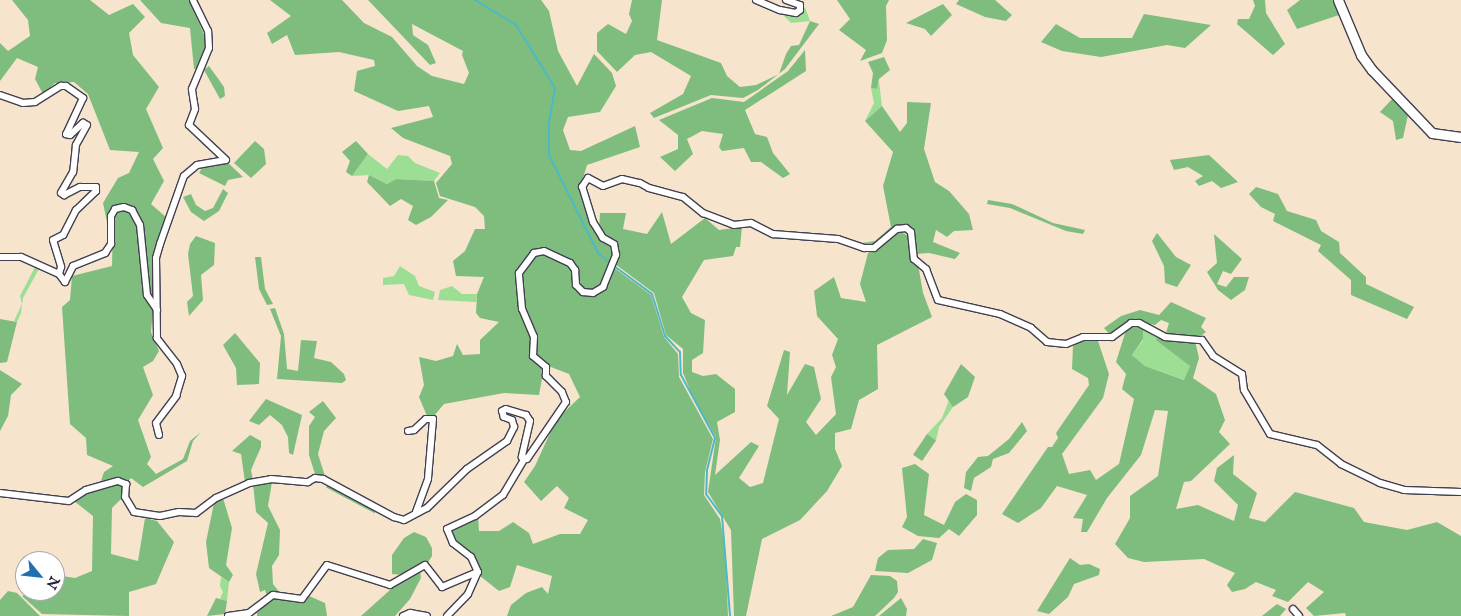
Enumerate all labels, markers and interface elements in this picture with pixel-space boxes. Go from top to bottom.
north arrow [15,551,65,601]
text: N [42,573,63,592]

